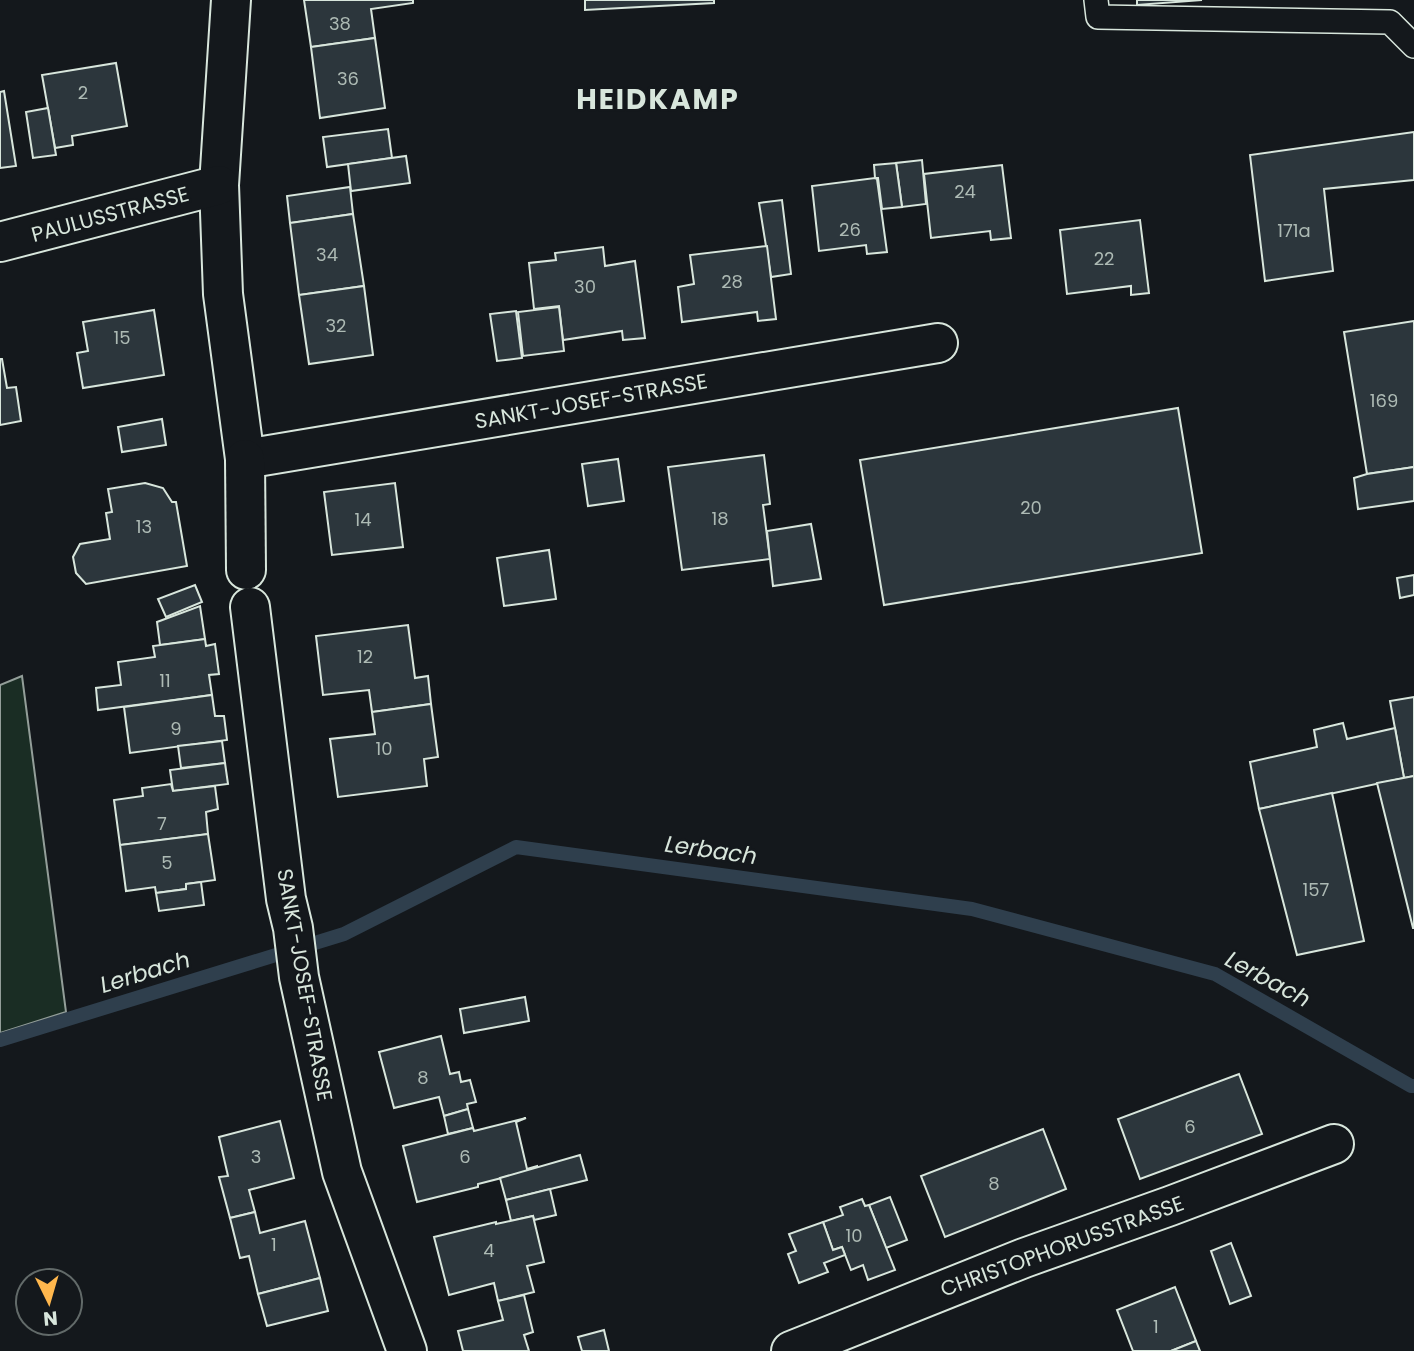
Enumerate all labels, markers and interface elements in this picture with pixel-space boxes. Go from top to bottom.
house number: 38 [329,11,351,36]
house number: 36 [337,66,359,91]
house number: 2 [78,80,88,105]
district label: HEIDKAMP [576,80,740,119]
street label: PAULUSSTRASSE [28,179,192,249]
house number: 24 [954,179,976,204]
house number: 26 [839,217,861,242]
house number: 171a [1277,218,1311,243]
house number: 34 [316,242,338,267]
house number: 22 [1094,246,1114,271]
house number: 28 [721,269,743,294]
house number: 30 [574,274,596,299]
house number: 32 [326,313,346,338]
house number: 15 [113,325,131,350]
street label: SANKT-JOSEF-STRASSE [472,366,710,436]
house number: 169 [1370,388,1398,413]
house number: 20 [1020,495,1042,520]
house number: 18 [711,506,729,531]
house number: 14 [354,507,372,532]
house number: 13 [136,514,152,539]
house number: 12 [357,644,373,669]
house number: 11 [159,668,171,693]
house number: 9 [170,716,182,741]
house number: 10 [375,736,393,761]
house number: 7 [157,811,167,836]
water label: Lerbach [663,828,759,872]
house number: 5 [161,850,173,875]
street label: SANKT-JOSEF-STRASSE [270,866,340,1104]
house number: 157 [1303,877,1330,902]
water label: Lerbach [96,943,194,1001]
water label: Lerbach [1220,943,1316,1015]
house number: 8 [417,1065,429,1090]
house number: 6 [1184,1114,1196,1139]
house number: 3 [251,1144,261,1169]
house number: 6 [459,1144,471,1169]
house number: 8 [988,1171,1000,1196]
street label: CHRISTOPHORUSSTRASSE [936,1188,1188,1304]
house number: 10 [845,1223,863,1248]
house number: 1 [271,1232,277,1257]
house number: 4 [483,1238,495,1263]
north arrow [14,1267,84,1337]
text: N [42,1304,59,1333]
house number: 1 [1153,1314,1159,1339]

